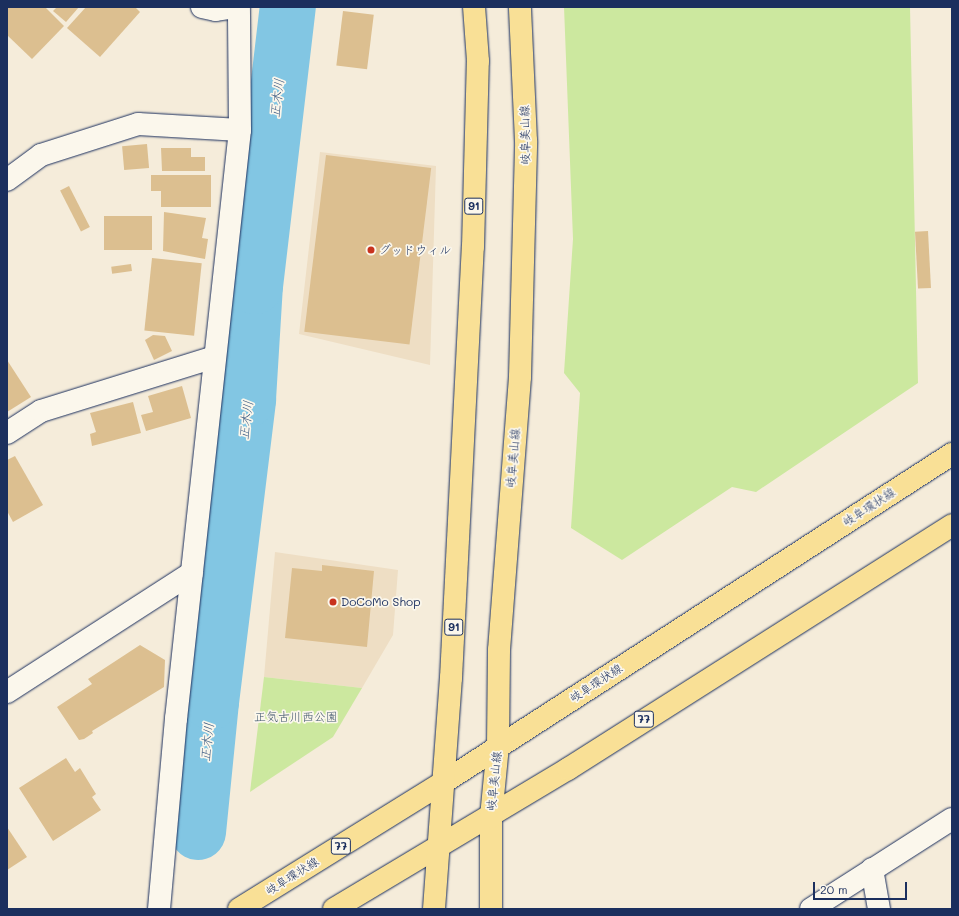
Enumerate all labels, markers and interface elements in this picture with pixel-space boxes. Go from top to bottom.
water label: 正木川 [267,78,287,118]
street label: 岐阜美山線 [517,105,533,165]
road number: 91 [464,197,484,215]
place label: グッドウィル [379,243,451,257]
marker: グッドウィル [366,245,376,255]
water label: 正木川 [236,400,256,440]
street label: 岐阜美山線 [503,427,523,489]
street label: 岐阜環状線 [840,485,898,529]
place label: DoCoMo Shop [341,595,421,609]
marker: DoCoMo Shop [328,597,338,607]
road number: 91 [444,618,464,636]
street label: 岐阜環状線 [567,661,625,705]
park label: 正気古川西公園 [254,710,338,724]
road number: 77 [633,710,655,728]
water label: 正木川 [197,722,217,762]
street label: 岐阜美山線 [484,750,504,812]
road number: 77 [330,837,352,855]
street label: 岐阜環状線 [263,854,321,898]
scale bar [815,874,909,900]
text: 20 m [820,881,848,897]

